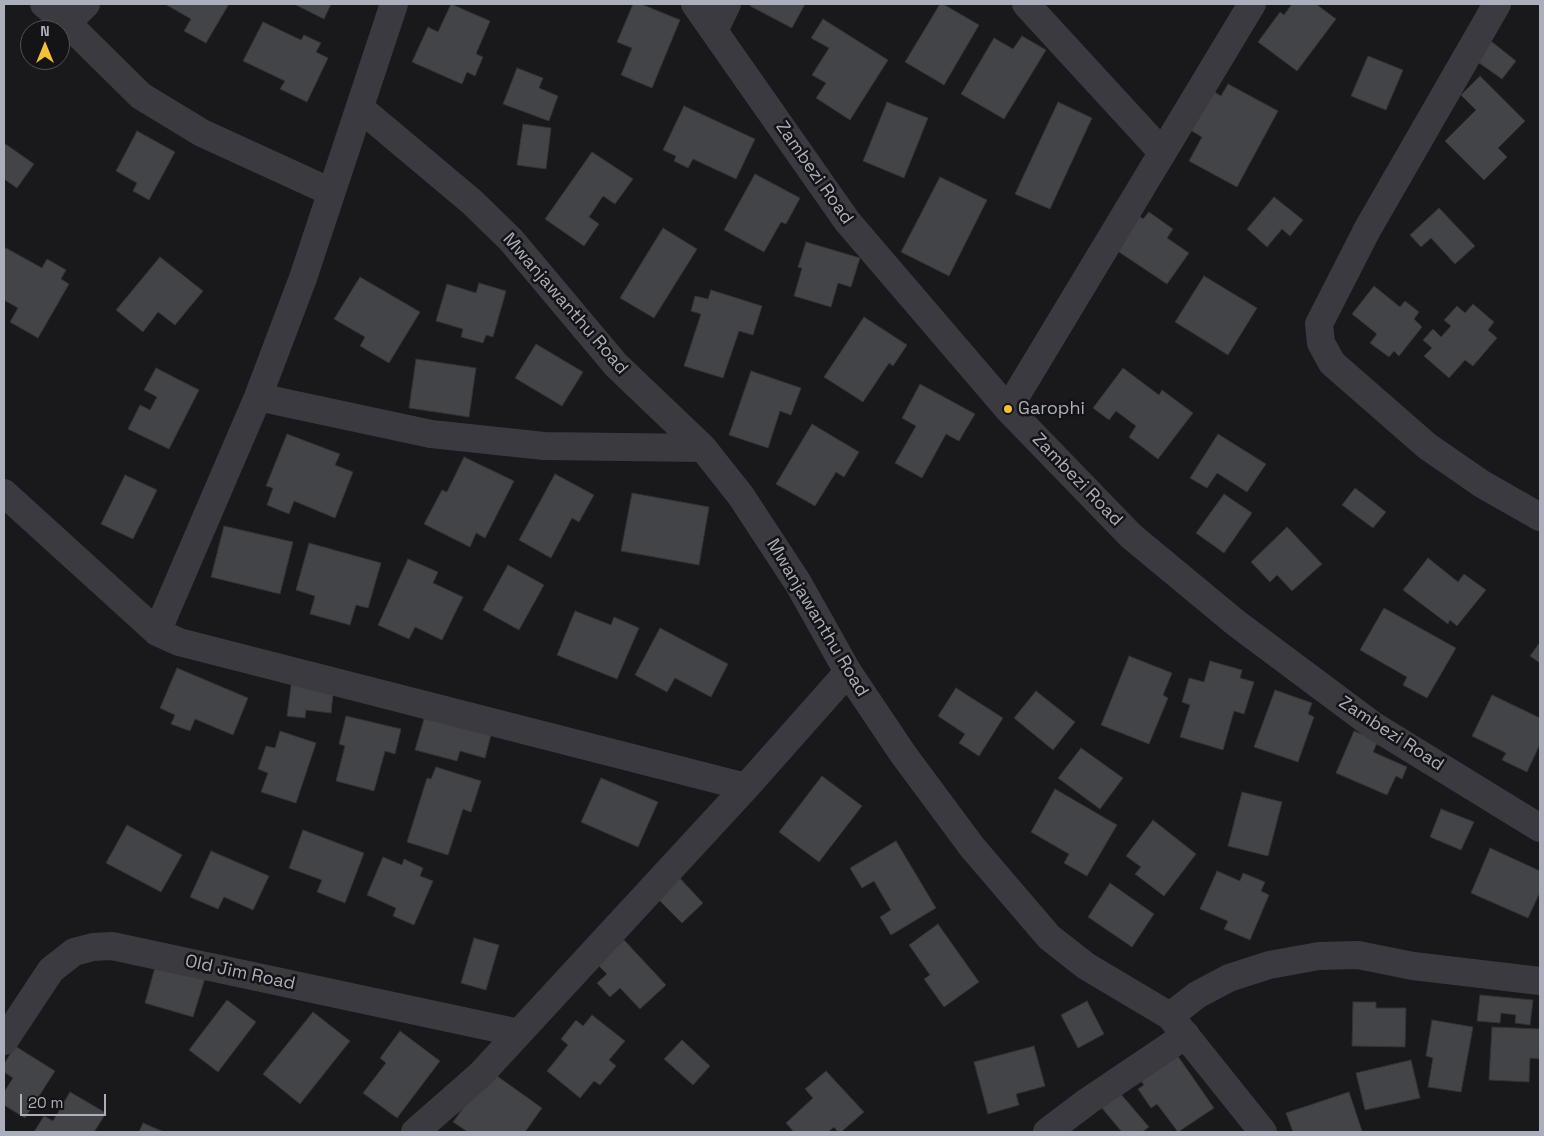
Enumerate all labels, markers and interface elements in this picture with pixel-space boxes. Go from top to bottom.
north arrow [20,20,70,70]
text: N [40,22,50,40]
street label: Zambezi Road [771,117,857,229]
street label: Mwanjawanthu Road [498,229,632,379]
place label: Garophi [1018,398,1085,420]
marker: Garophi [1002,403,1014,415]
street label: Zambezi Road [1027,429,1127,531]
street label: Mwanjawanthu Road [761,535,873,701]
street label: Zambezi Road [1334,692,1448,776]
street label: Old Jim Road [183,951,297,995]
scale bar [22,1084,109,1116]
text: 20 m [28,1093,63,1112]

